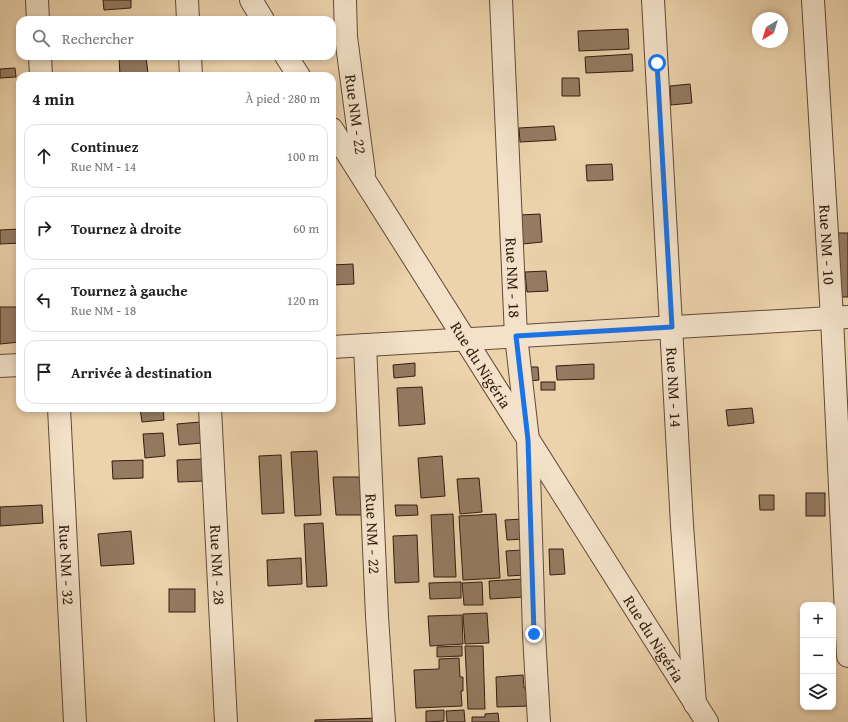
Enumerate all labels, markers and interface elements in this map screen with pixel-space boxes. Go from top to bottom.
north arrow [752,12,788,48]
search box [16,16,336,60]
icon: search [30,27,52,49]
text: Rechercher [62,28,134,49]
route start [648,54,666,72]
street label: Rue NM - 22 [339,73,373,156]
text: 4 min [32,86,74,111]
text: À pied · 280 m [245,89,320,108]
text: Continuez [71,136,139,157]
icon: ahead [33,145,55,167]
text: 100 m [287,147,319,166]
text: Rue NM - 14 [71,157,136,176]
street label: Rue NM - 10 [813,204,842,286]
icon: right [33,217,55,239]
text: Tournez à droite [71,218,181,239]
text: 60 m [293,219,319,238]
street label: Rue NM - 18 [500,237,527,319]
text: Tournez à gauche [71,280,188,301]
icon: left [33,289,55,311]
text: 120 m [287,291,319,310]
text: Rue NM - 18 [71,301,136,320]
street label: Rue du Nigéria [445,317,518,413]
street label: Rue NM - 14 [660,347,689,429]
icon: arrive [33,361,55,383]
text: Arrivée à destination [71,362,212,383]
street label: Rue NM - 22 [360,493,387,575]
street label: Rue NM - 32 [53,524,81,606]
street label: Rue NM - 28 [204,524,232,606]
street label: Rue du Nigéria [618,590,691,687]
map controls [800,602,836,710]
button: + [800,602,836,638]
route end [525,625,543,643]
button: − [800,638,836,674]
button: layers [800,674,836,710]

